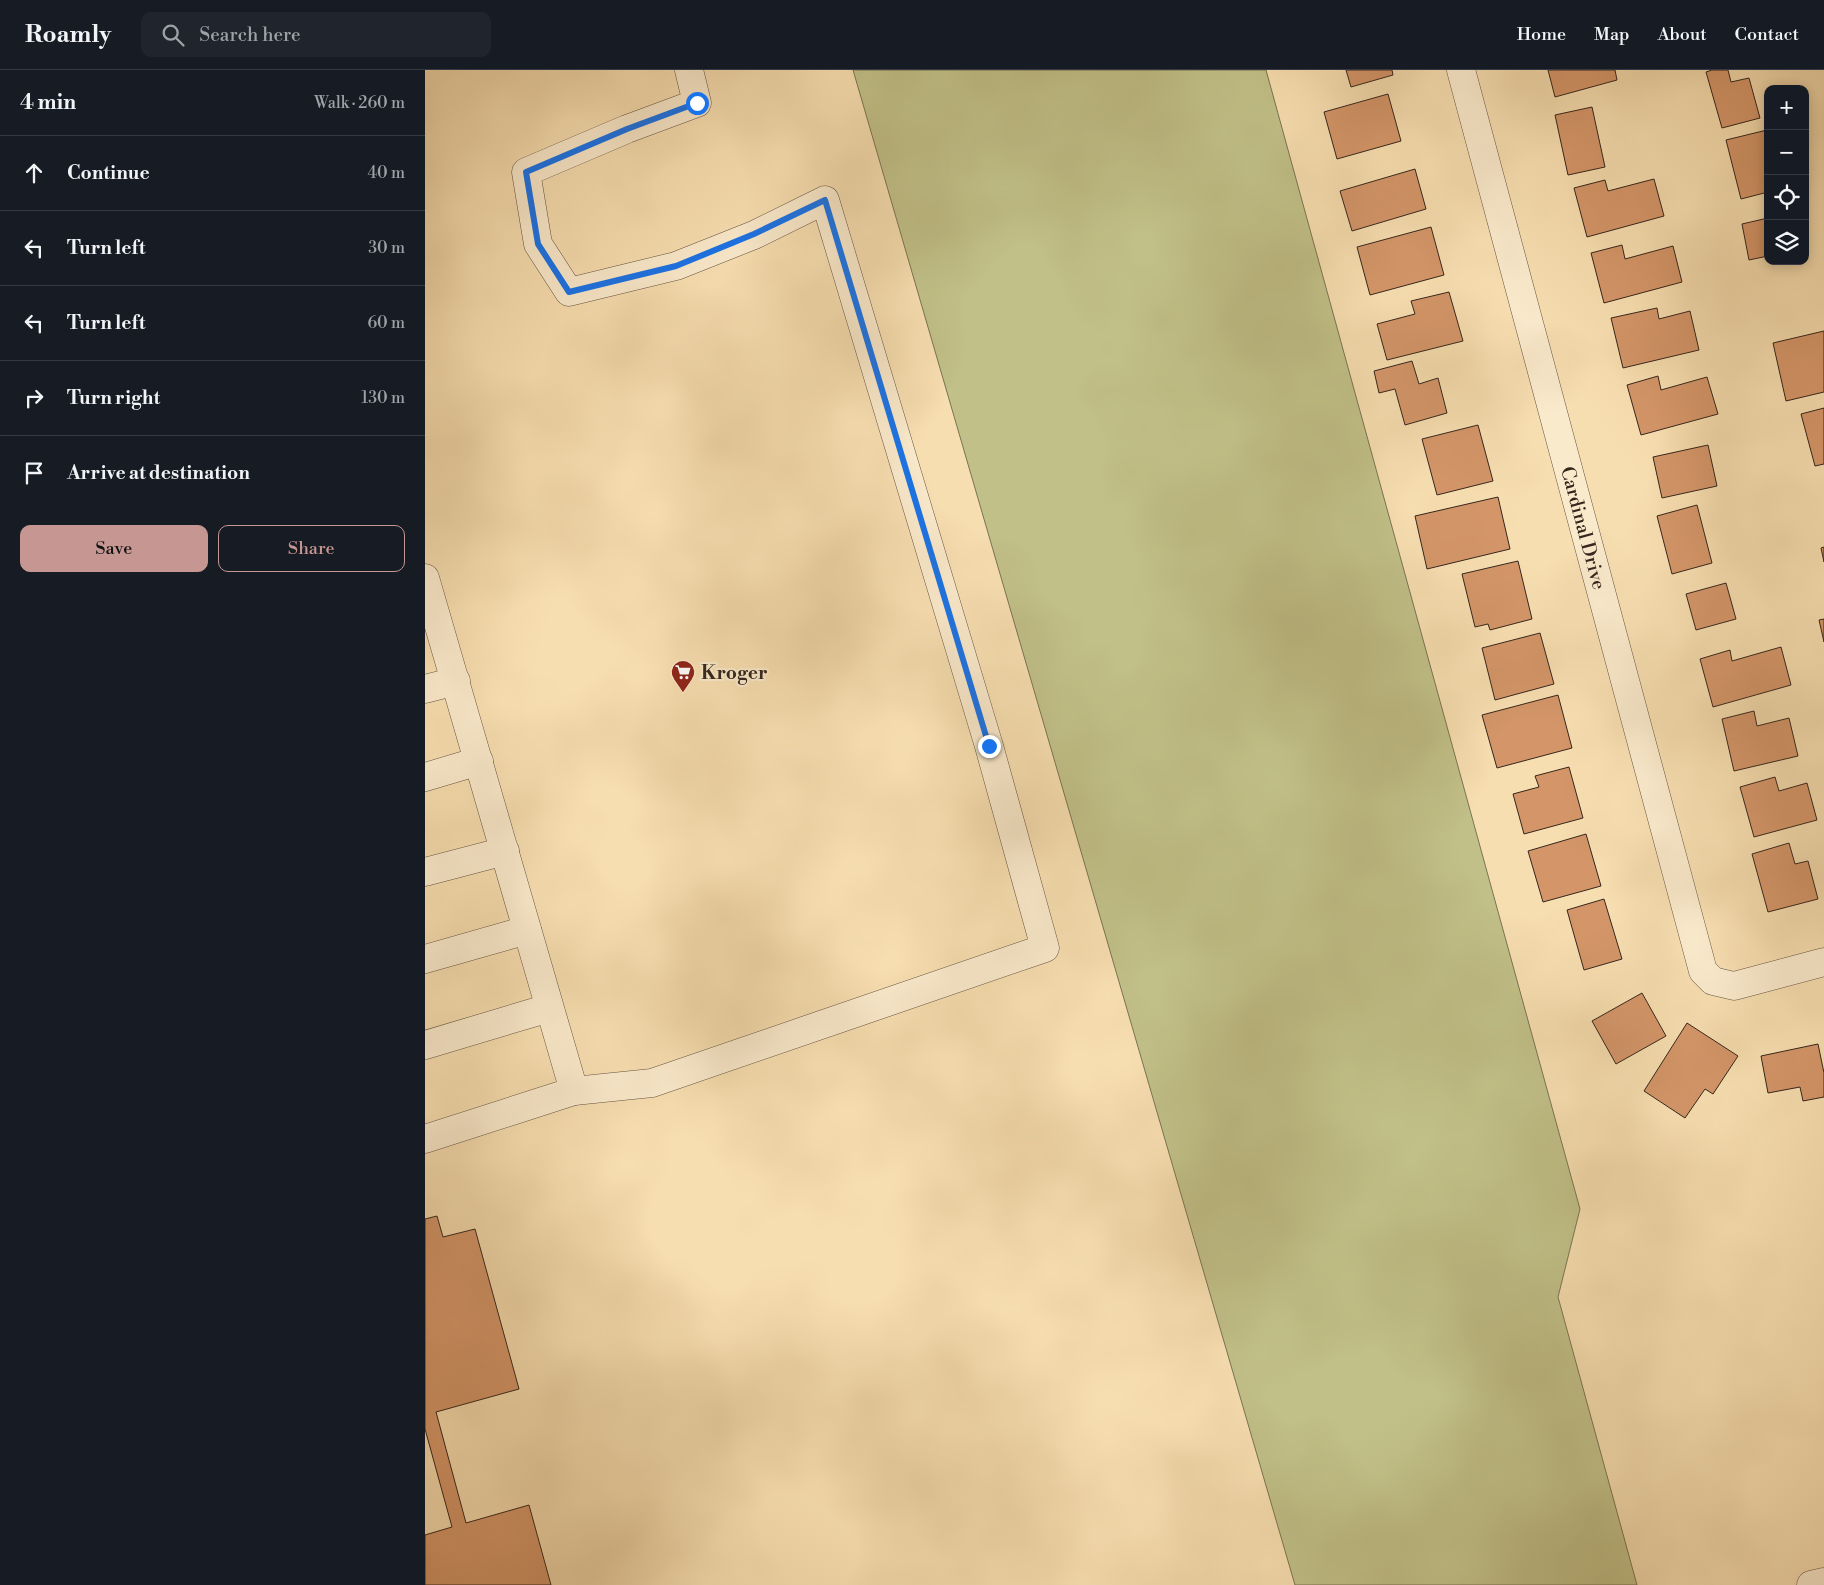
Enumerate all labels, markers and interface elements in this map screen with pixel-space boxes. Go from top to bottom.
search box [141,12,491,57]
text: Roamly [25,20,111,50]
icon: search [159,21,187,49]
text: Search here [199,23,301,47]
text: Home [1517,23,1566,46]
text: Map [1594,23,1630,46]
text: About [1658,23,1707,46]
text: Contact [1735,23,1799,46]
map controls [1764,85,1809,265]
button: + [1764,85,1809,130]
text: 4 min [20,90,76,116]
route start [686,92,709,115]
text: Walk · 260 m [314,93,405,113]
button: − [1764,130,1809,175]
icon: ahead [20,159,48,187]
text: Continue [67,161,150,185]
text: 40 m [368,163,405,183]
button: locate [1764,175,1809,220]
button: layers [1764,220,1809,265]
icon: left [20,234,48,262]
text: Turn left [67,236,146,260]
text: 30 m [368,238,405,258]
icon: left [20,309,48,337]
text: Turn left [67,311,146,335]
text: 60 m [367,313,405,333]
icon: right [20,384,48,412]
text: Turn right [67,386,160,410]
text: 130 m [361,388,405,408]
icon: arrive [20,459,48,487]
text: Arrive at destination [67,461,250,485]
street label: Cardinal Drive [1555,464,1611,592]
button: Save [20,525,208,572]
button: Share [218,525,405,572]
supermarket icon: Kroger [670,659,696,693]
place label: Kroger [701,661,768,685]
route end [978,735,1001,758]

